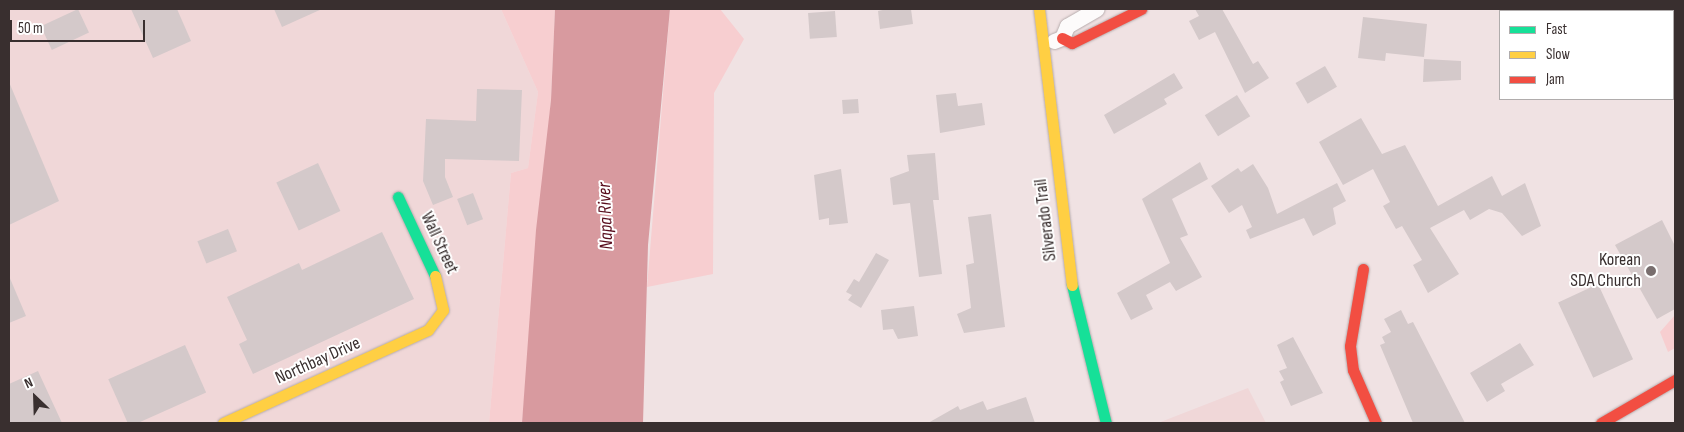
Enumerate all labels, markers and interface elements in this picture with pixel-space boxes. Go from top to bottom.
scale bar [12,10,148,42]
legend [1499,10,1674,100]
text: 50 m [18,19,43,38]
text: Fast [1546,20,1567,39]
text: Slow [1546,45,1570,64]
text: Jam [1546,70,1564,89]
street label: Silverado Trail [1030,178,1062,262]
water label: Napa River [593,182,619,250]
street label: Wall Street [415,209,463,277]
place label: Korean SDA Church [1570,250,1641,292]
marker: Korean SDA Church [1645,265,1657,277]
street label: Northbay Drive [272,333,364,389]
north arrow [10,372,60,422]
text: N [22,374,36,392]

